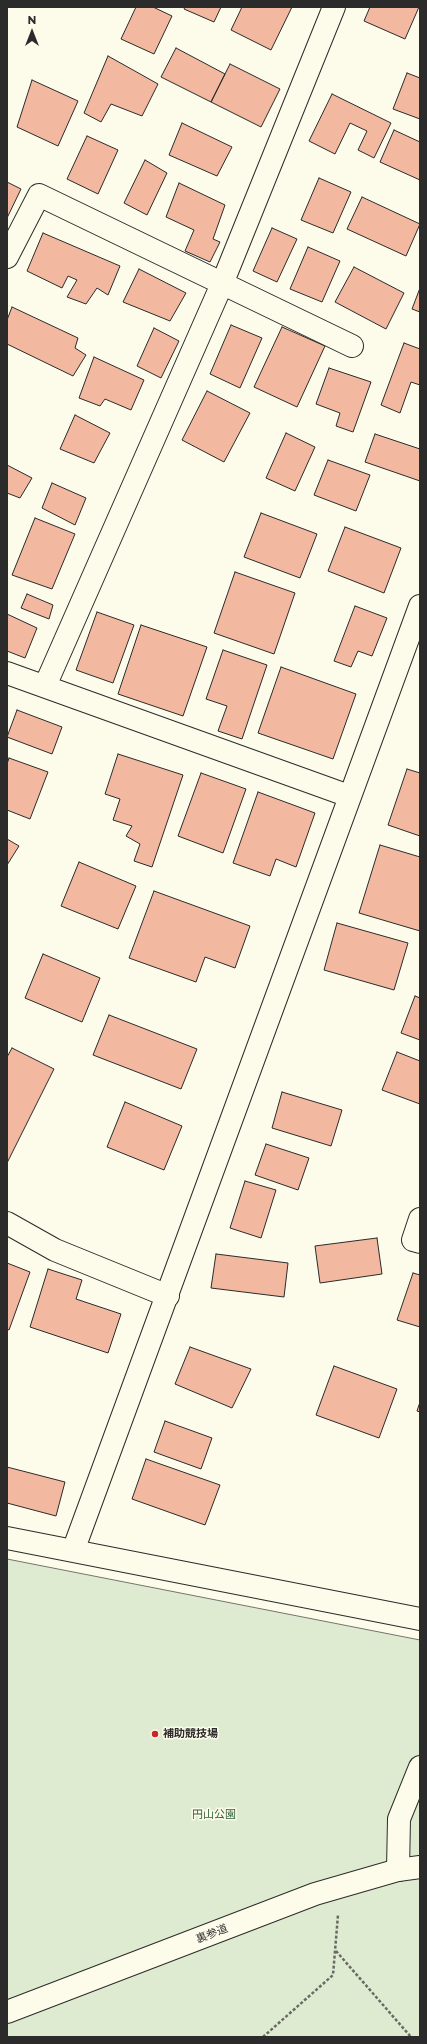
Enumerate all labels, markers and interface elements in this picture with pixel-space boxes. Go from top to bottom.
north arrow [12,12,52,52]
text: N [28,13,36,27]
place label: 補助競技場 [163,1727,218,1741]
marker: 補助競技場 [150,1729,160,1739]
park label: 円山公園 [192,1808,236,1822]
street label: 裏参道 [194,1922,230,1946]

